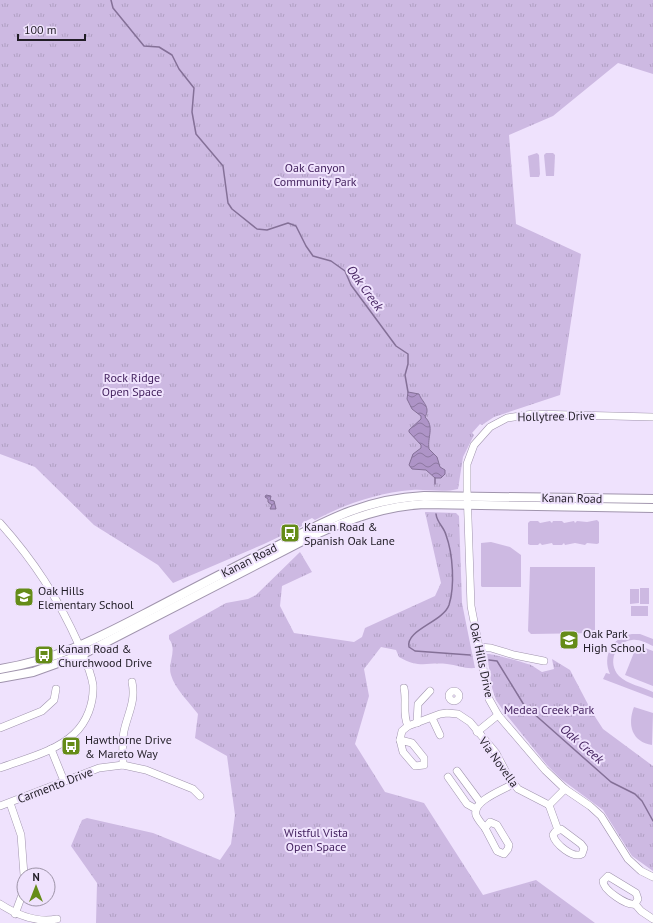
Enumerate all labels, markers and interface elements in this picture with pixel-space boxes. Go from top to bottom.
scale bar [18,16,85,42]
text: 100 m [24,22,57,37]
park label: Oak Canyon Community Park [273,160,357,189]
water label: Oak Creek [343,262,388,315]
park label: Rock Ridge Open Space [102,370,162,399]
street label: Hollytree Drive [517,408,595,424]
street label: Kanan Road [542,490,602,506]
place label: Kanan Road & Spanish Oak Lane [304,519,395,548]
bus stop icon: Kanan Road & Spanish Oak Lane [279,522,301,544]
street label: Kanan Road [219,540,279,580]
place label: Oak Hills Elementary School [38,583,134,612]
school or university icon: Oak Hills Elementary School [13,586,35,608]
street label: Oak Hills Drive [467,621,497,699]
place label: Oak Park High School [583,626,646,655]
school or university icon: Oak Park High School [558,629,580,651]
place label: Kanan Road & Churchwood Drive [58,641,152,670]
bus stop icon: Kanan Road & Churchwood Drive [33,644,55,666]
park label: Medea Creek Park [504,702,595,717]
water label: Oak Creek [557,720,608,768]
place label: Hawthorne Drive & Mareto Way [85,732,172,761]
street label: Via Novella [475,733,522,790]
bus stop icon: Hawthorne Drive & Mareto Way [60,735,82,757]
street label: Carmento Drive [15,764,95,806]
park label: Wistful Vista Open Space [284,825,348,854]
north arrow [16,867,56,907]
text: N [32,870,40,884]

